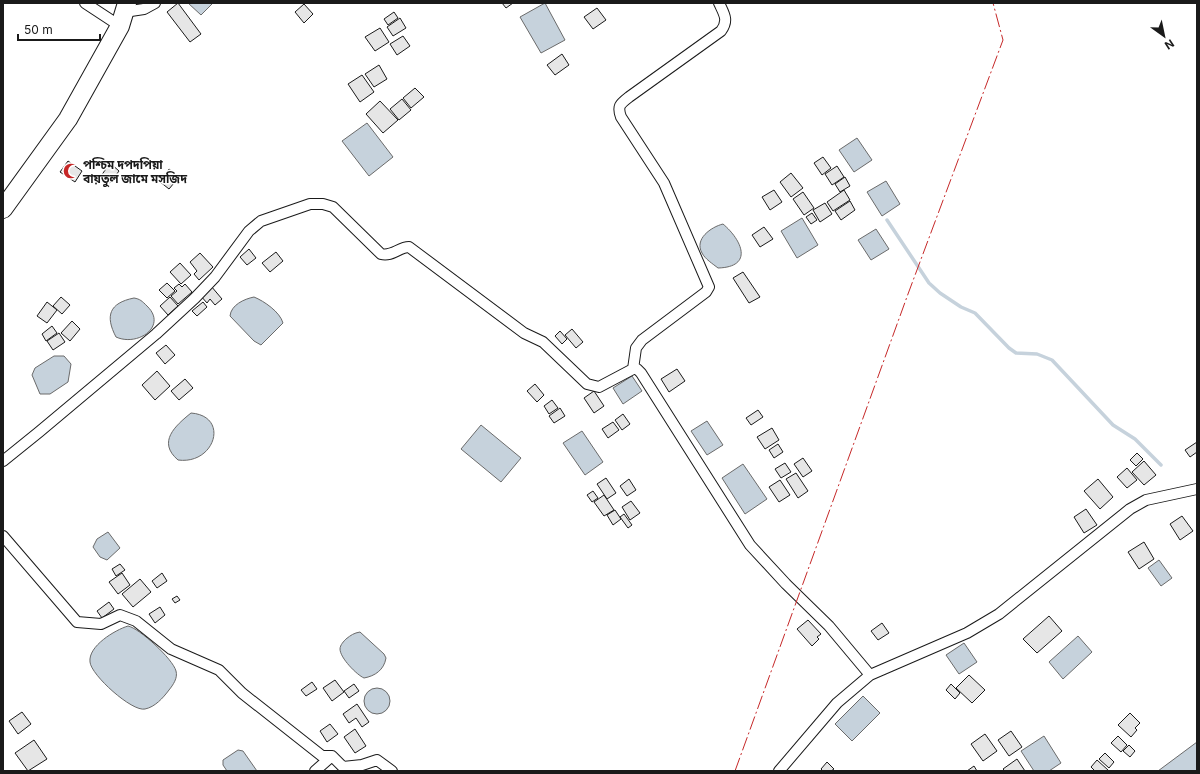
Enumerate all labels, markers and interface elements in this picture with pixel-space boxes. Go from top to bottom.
scale bar [18,16,100,42]
north arrow [1144,16,1184,56]
text: 50 m [24,22,53,37]
text: N [1162,36,1177,53]
place label: পশ্চিম দপদপিয়া বায়তুল জামে মসজিদ [82,157,187,187]
mosque icon: পশ্চিম দপদপিয়া বায়তুল জামে মসজিদ [62,162,80,180]

